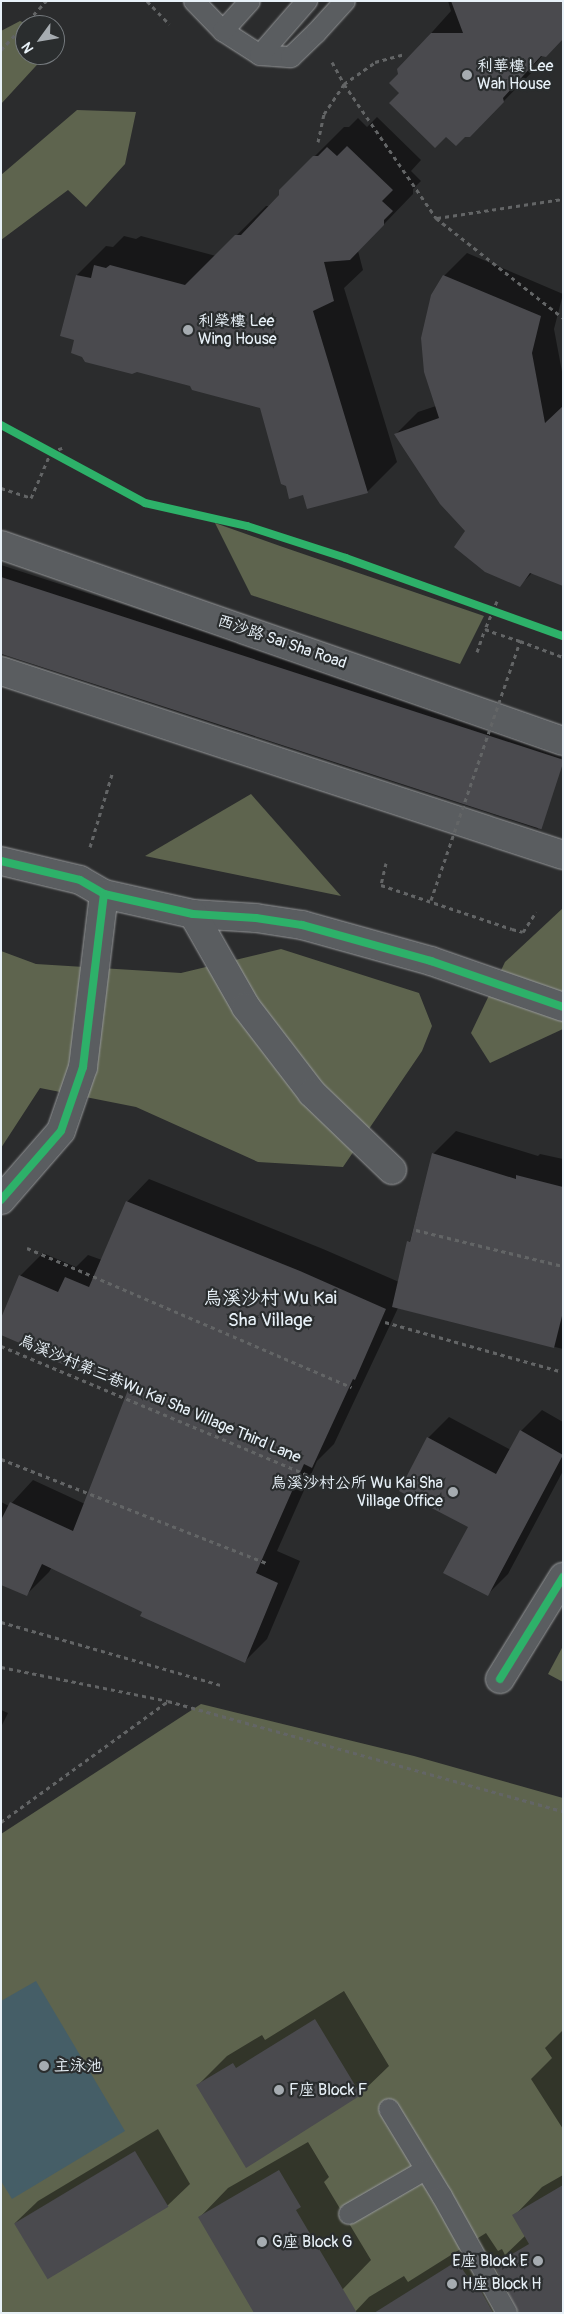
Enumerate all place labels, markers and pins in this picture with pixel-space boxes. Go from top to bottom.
place label: 利華樓 Lee Wah House [477,56,553,94]
marker: 利華樓 Lee Wah House [461,69,473,81]
place label: 利榮樓 Lee Wing House [198,311,277,349]
marker: 利榮樓 Lee Wing House [182,324,194,336]
place label: 烏溪沙村公所 Wu Kai Sha Village Office [271,1473,443,1511]
marker: 烏溪沙村公所 Wu Kai Sha Village Office [447,1486,459,1498]
place label: 主泳池 [54,2056,102,2076]
marker: 主泳池 [38,2060,50,2072]
place label: F座 Block F [289,2080,367,2100]
marker: F座 Block F [273,2084,285,2096]
place label: G座 Block G [272,2232,352,2252]
marker: G座 Block G [256,2236,268,2248]
place label: E座 Block E [452,2251,528,2271]
marker: E座 Block E [532,2255,544,2267]
place label: H座 Block H [462,2274,541,2294]
marker: H座 Block H [446,2278,458,2290]

